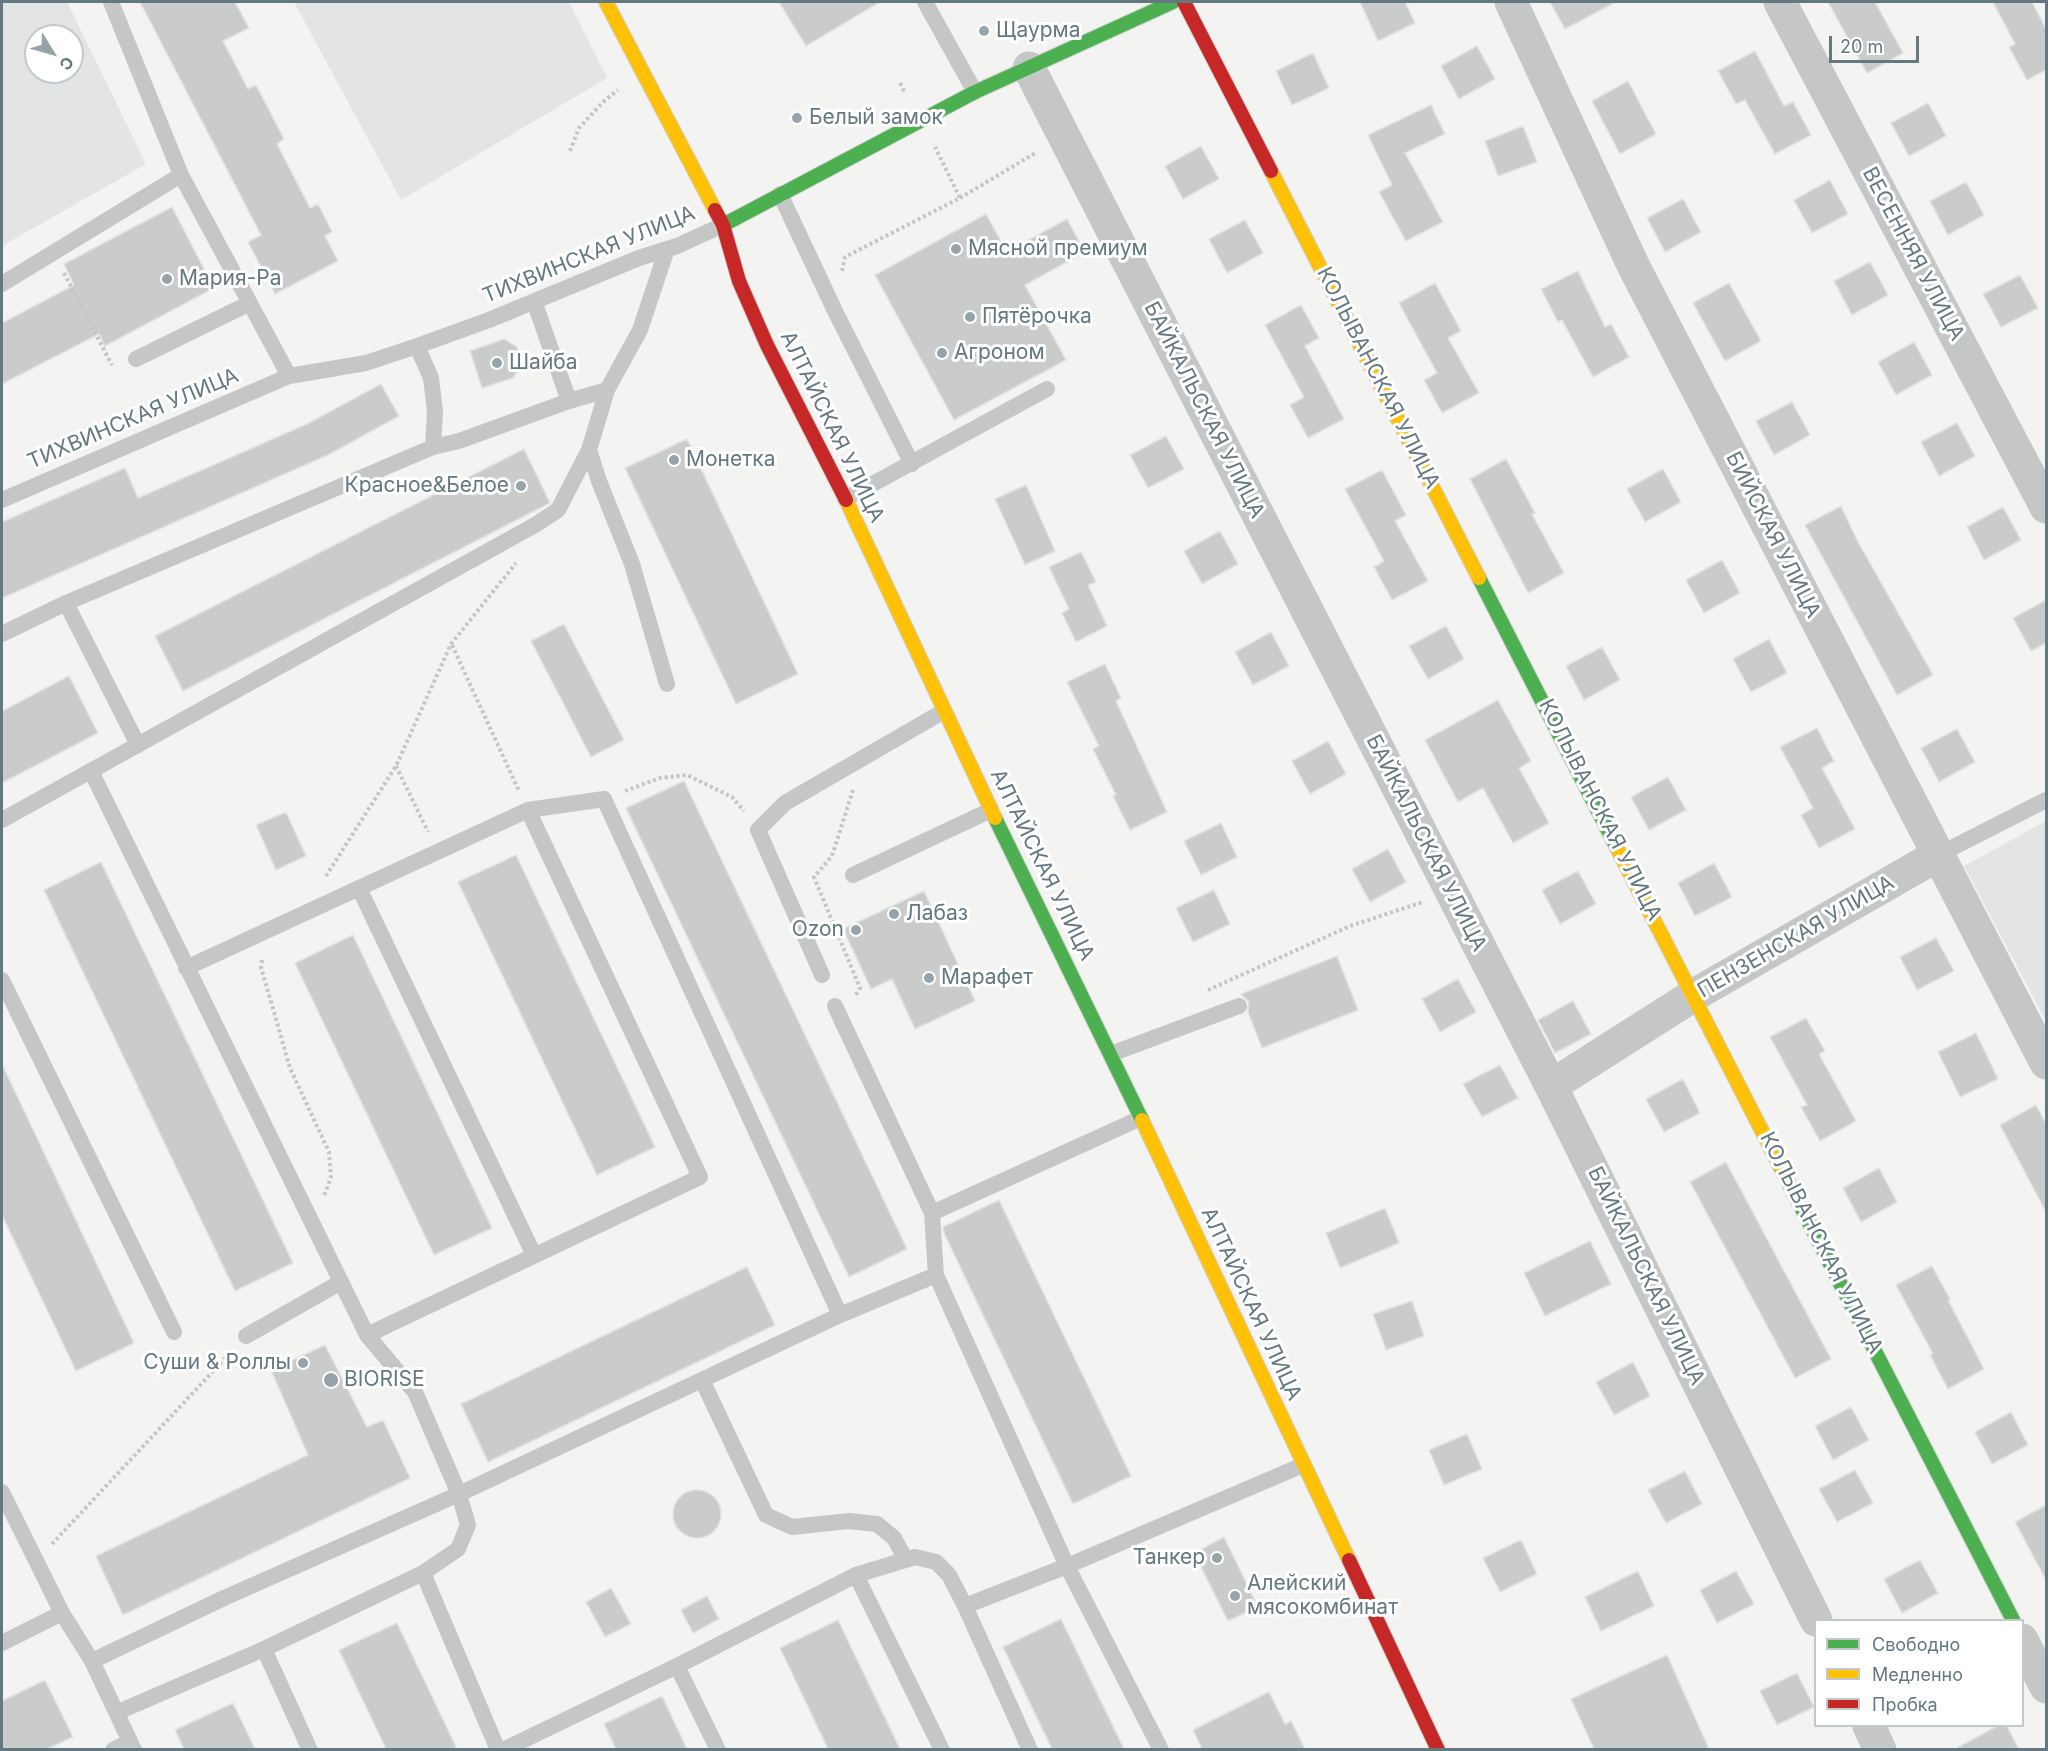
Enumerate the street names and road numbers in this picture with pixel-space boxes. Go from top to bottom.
street label: ВЕСЕННЯЯ УЛИЦА [1857,163,1969,345]
street label: ТИХВИНСКАЯ УЛИЦА [479,201,699,309]
street label: КОЛЫВАНСКАЯ УЛИЦА [1311,263,1445,493]
street label: БАЙКАЛЬСКАЯ УЛИЦА [1138,298,1270,522]
street label: АЛТАЙСКАЯ УЛИЦА [775,327,889,527]
street label: ТИХВИНСКАЯ УЛИЦА [24,363,242,475]
street label: БИЙСКАЯ УЛИЦА [1720,448,1826,622]
street label: КОЛЫВАНСКАЯ УЛИЦА [1533,695,1667,925]
street label: БАЙКАЛЬСКАЯ УЛИЦА [1360,731,1492,955]
street label: АЛТАЙСКАЯ УЛИЦА [985,765,1099,965]
street label: ПЕНЗЕНСКАЯ УЛИЦА [1693,870,1899,1004]
street label: КОЛЫВАНСКАЯ УЛИЦА [1754,1128,1888,1358]
street label: БАЙКАЛЬСКАЯ УЛИЦА [1582,1163,1710,1389]
street label: АЛТАЙСКАЯ УЛИЦА [1195,1204,1307,1404]

